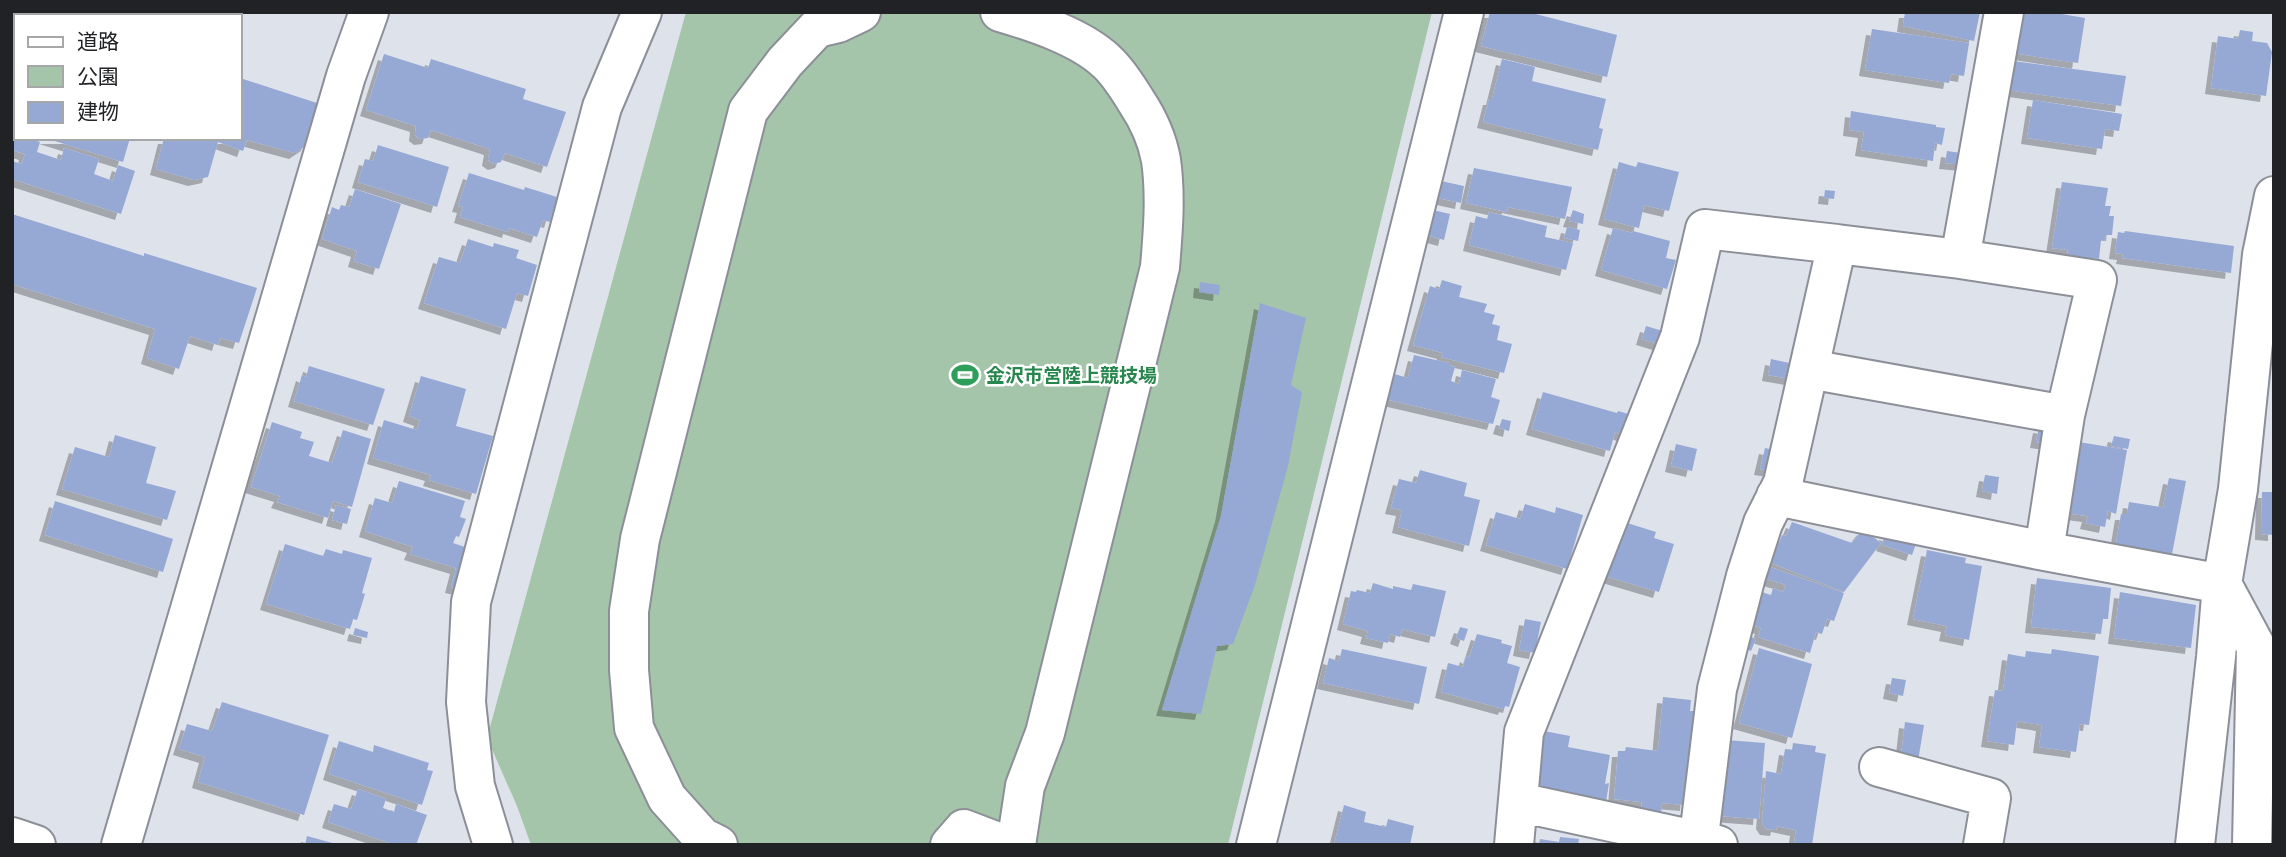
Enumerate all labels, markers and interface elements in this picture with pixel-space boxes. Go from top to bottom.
legend [14,14,242,140]
text: 道路 [77,29,119,55]
text: 公園 [77,64,119,90]
text: 建物 [77,99,119,125]
sports icon: 金沢市営陸上競技場 [950,360,980,390]
place label: 金沢市営陸上競技場 [986,364,1157,387]

